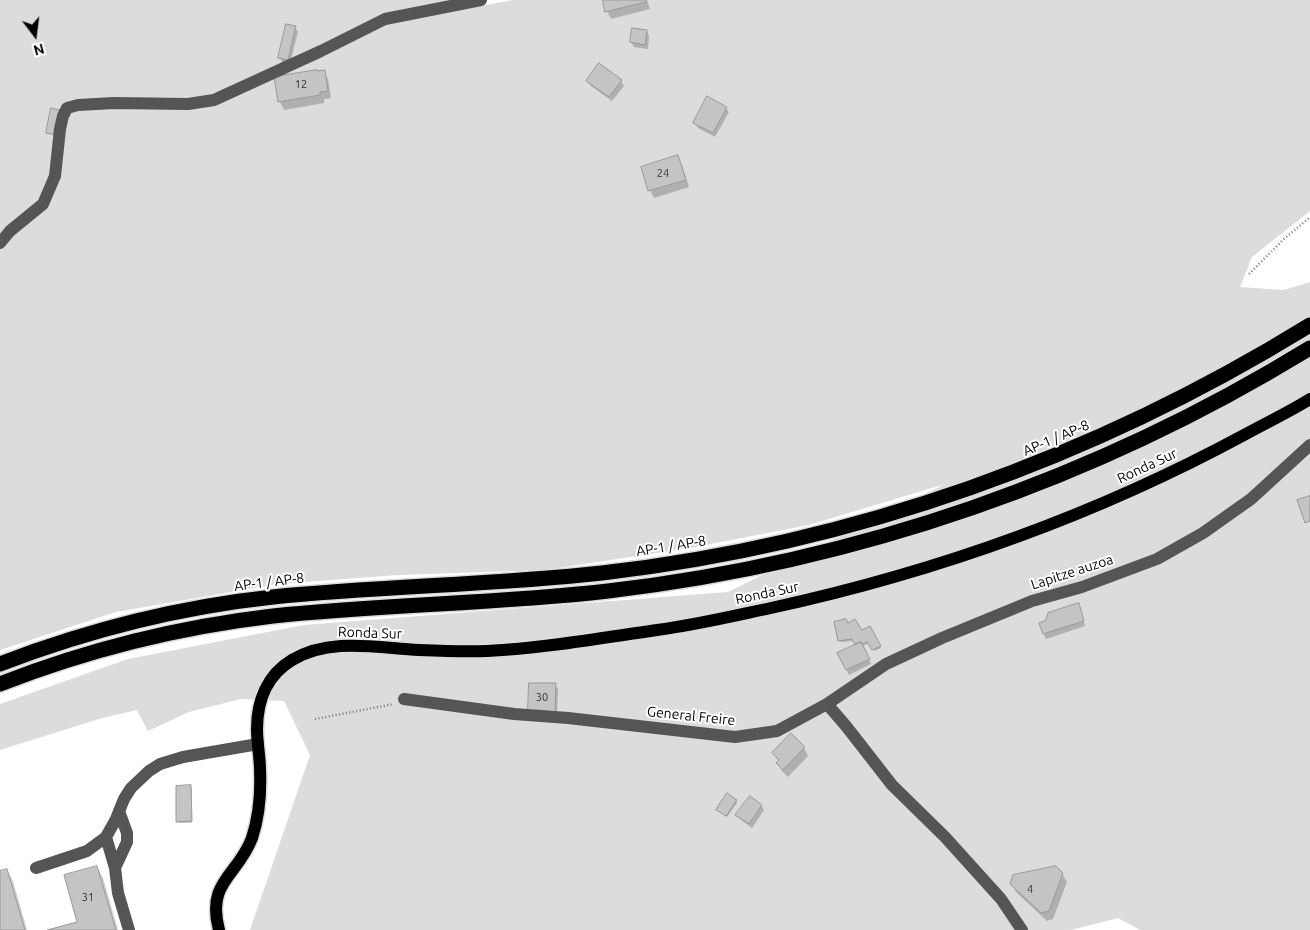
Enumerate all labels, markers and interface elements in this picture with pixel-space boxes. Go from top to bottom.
north arrow [10,10,60,60]
text: N [32,40,46,59]
house number: 12 [295,77,307,91]
house number: 24 [657,166,669,180]
street label: AP-1 / AP-8 [1020,417,1092,459]
street label: Ronda Sur [1114,445,1180,487]
street label: AP-1 / AP-8 [635,532,707,560]
street label: Lapitze auzoa [1029,551,1115,593]
street label: AP-1 / AP-8 [233,569,305,595]
street label: Ronda Sur [734,578,800,608]
street label: Ronda Sur [338,623,402,643]
house number: 30 [536,690,548,704]
street label: General Freire [646,703,736,729]
house number: 4 [1027,882,1033,896]
house number: 31 [82,890,94,904]

